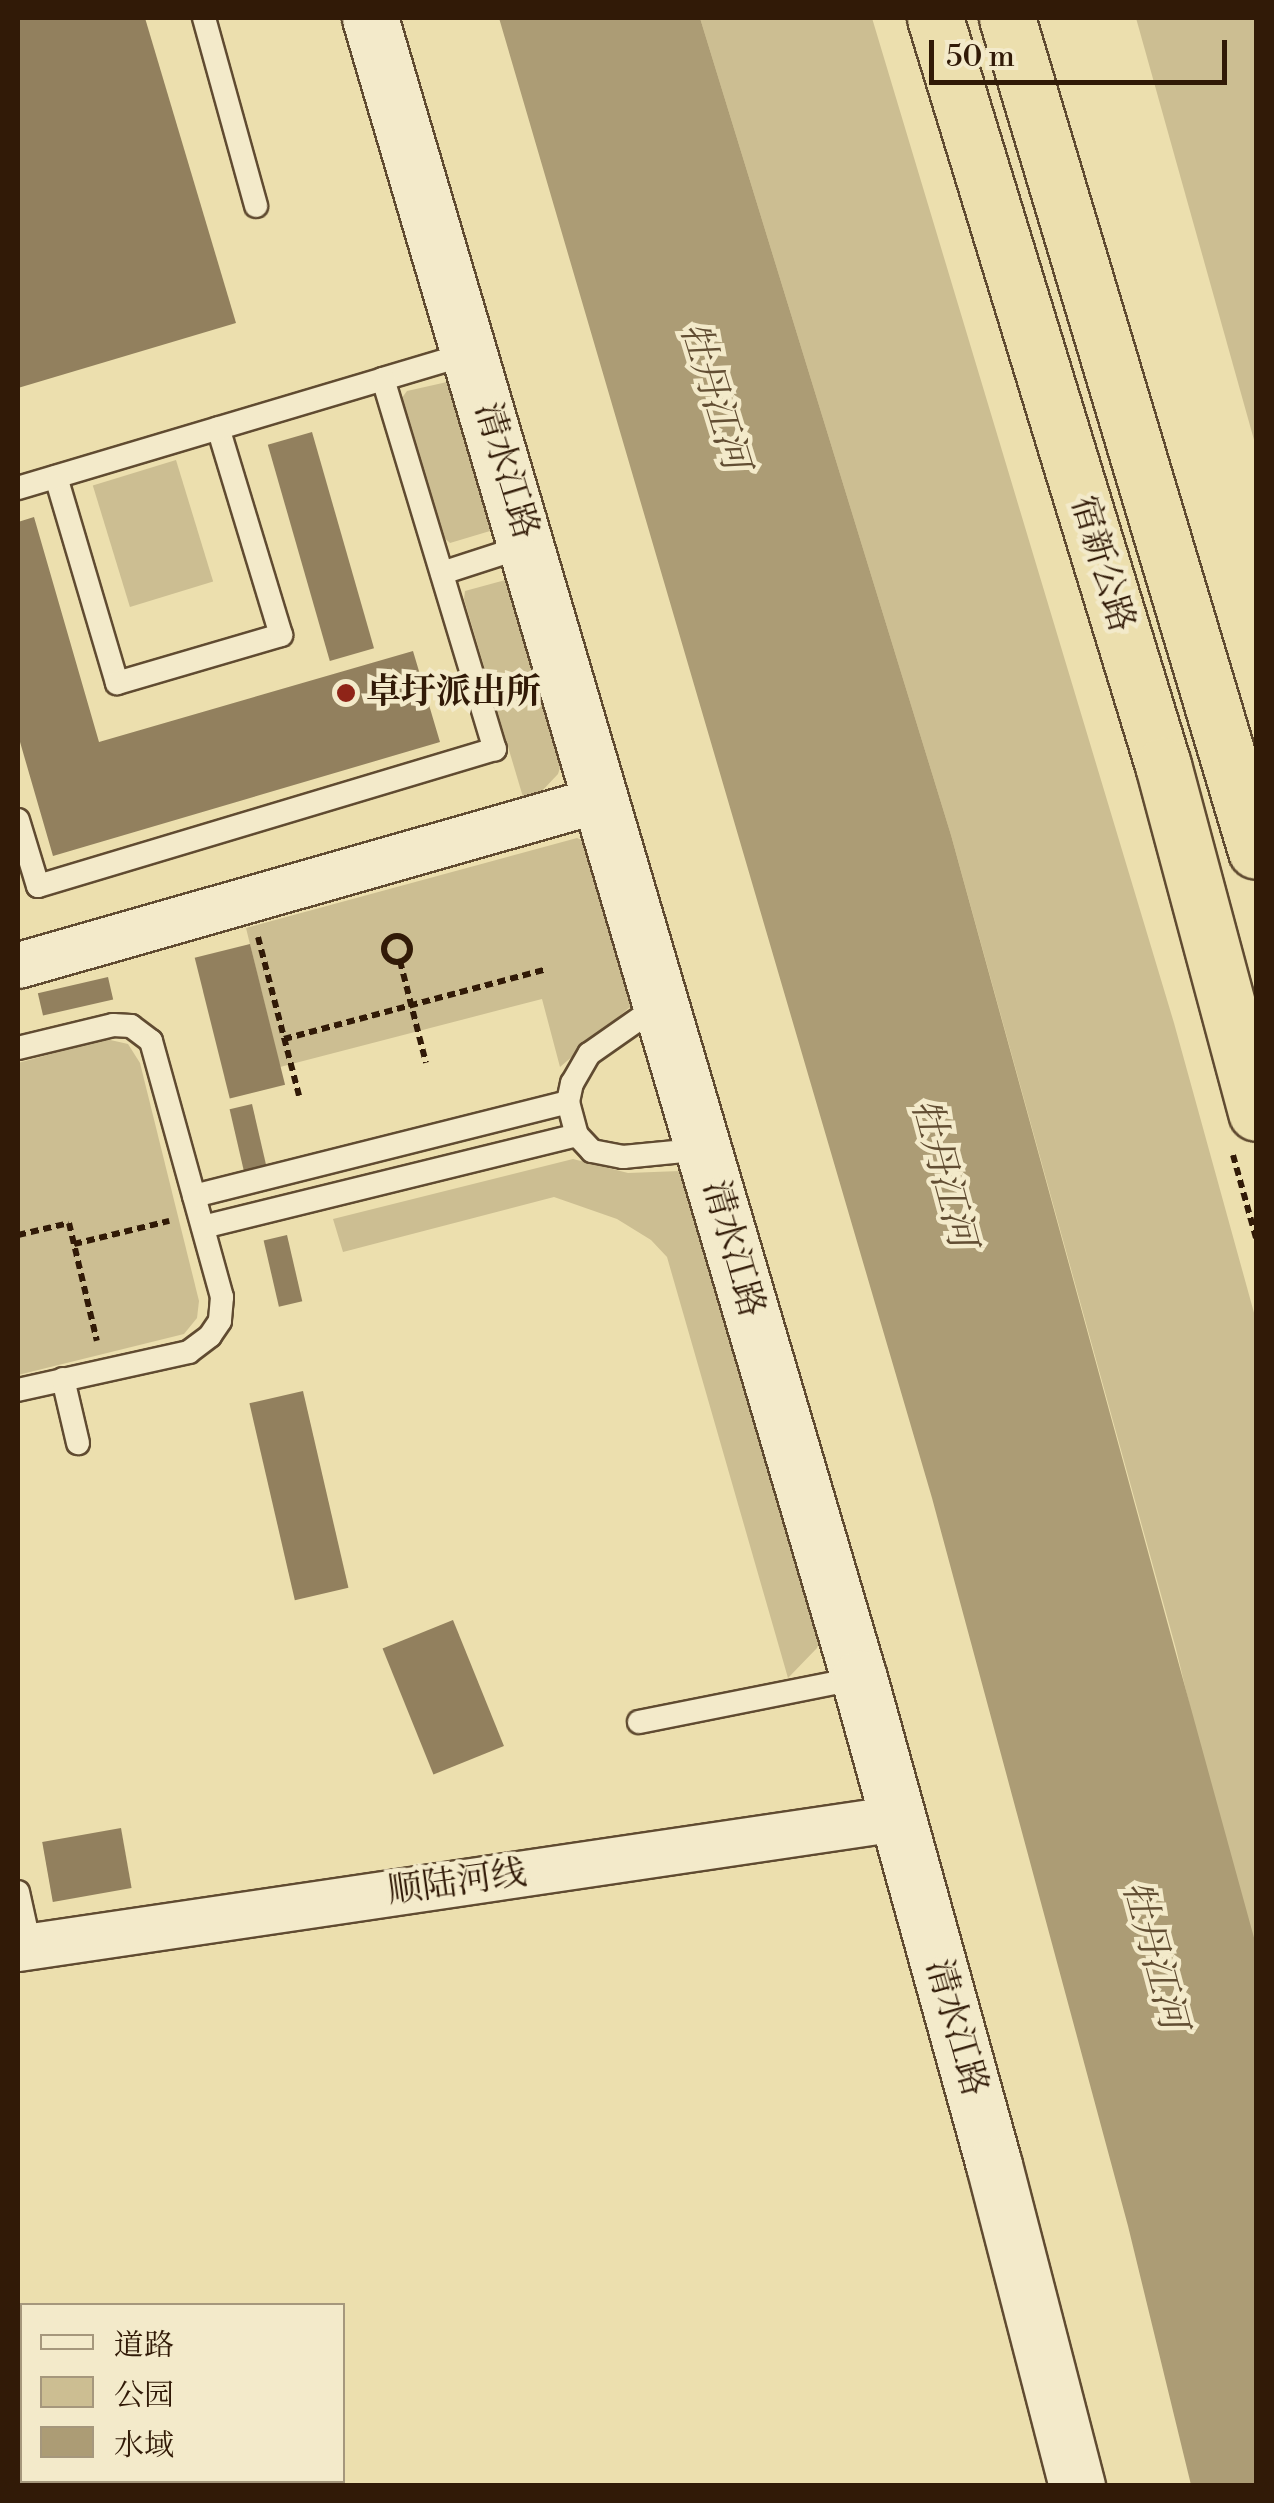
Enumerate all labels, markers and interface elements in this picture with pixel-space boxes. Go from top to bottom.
scale bar [934,20,1232,82]
text: 50 m [946,38,1015,76]
water label: 牡丹江河 [670,317,758,475]
street label: 清水江路 [465,398,547,544]
street label: 宿新公路 [1061,491,1143,637]
place label: 卓圩派出所 [366,672,541,714]
marker: 卓圩派出所 [335,682,357,704]
water label: 牡丹江河 [901,1094,985,1252]
street label: 清水江路 [694,1176,772,1322]
street label: 顺陆河线 [385,1852,529,1914]
water label: 牡丹江河 [1112,1876,1196,2034]
street label: 清水江路 [917,1955,995,2101]
legend [20,2303,345,2483]
text: 道路 [114,2327,174,2365]
text: 公园 [114,2377,174,2415]
text: 水域 [114,2427,174,2465]

